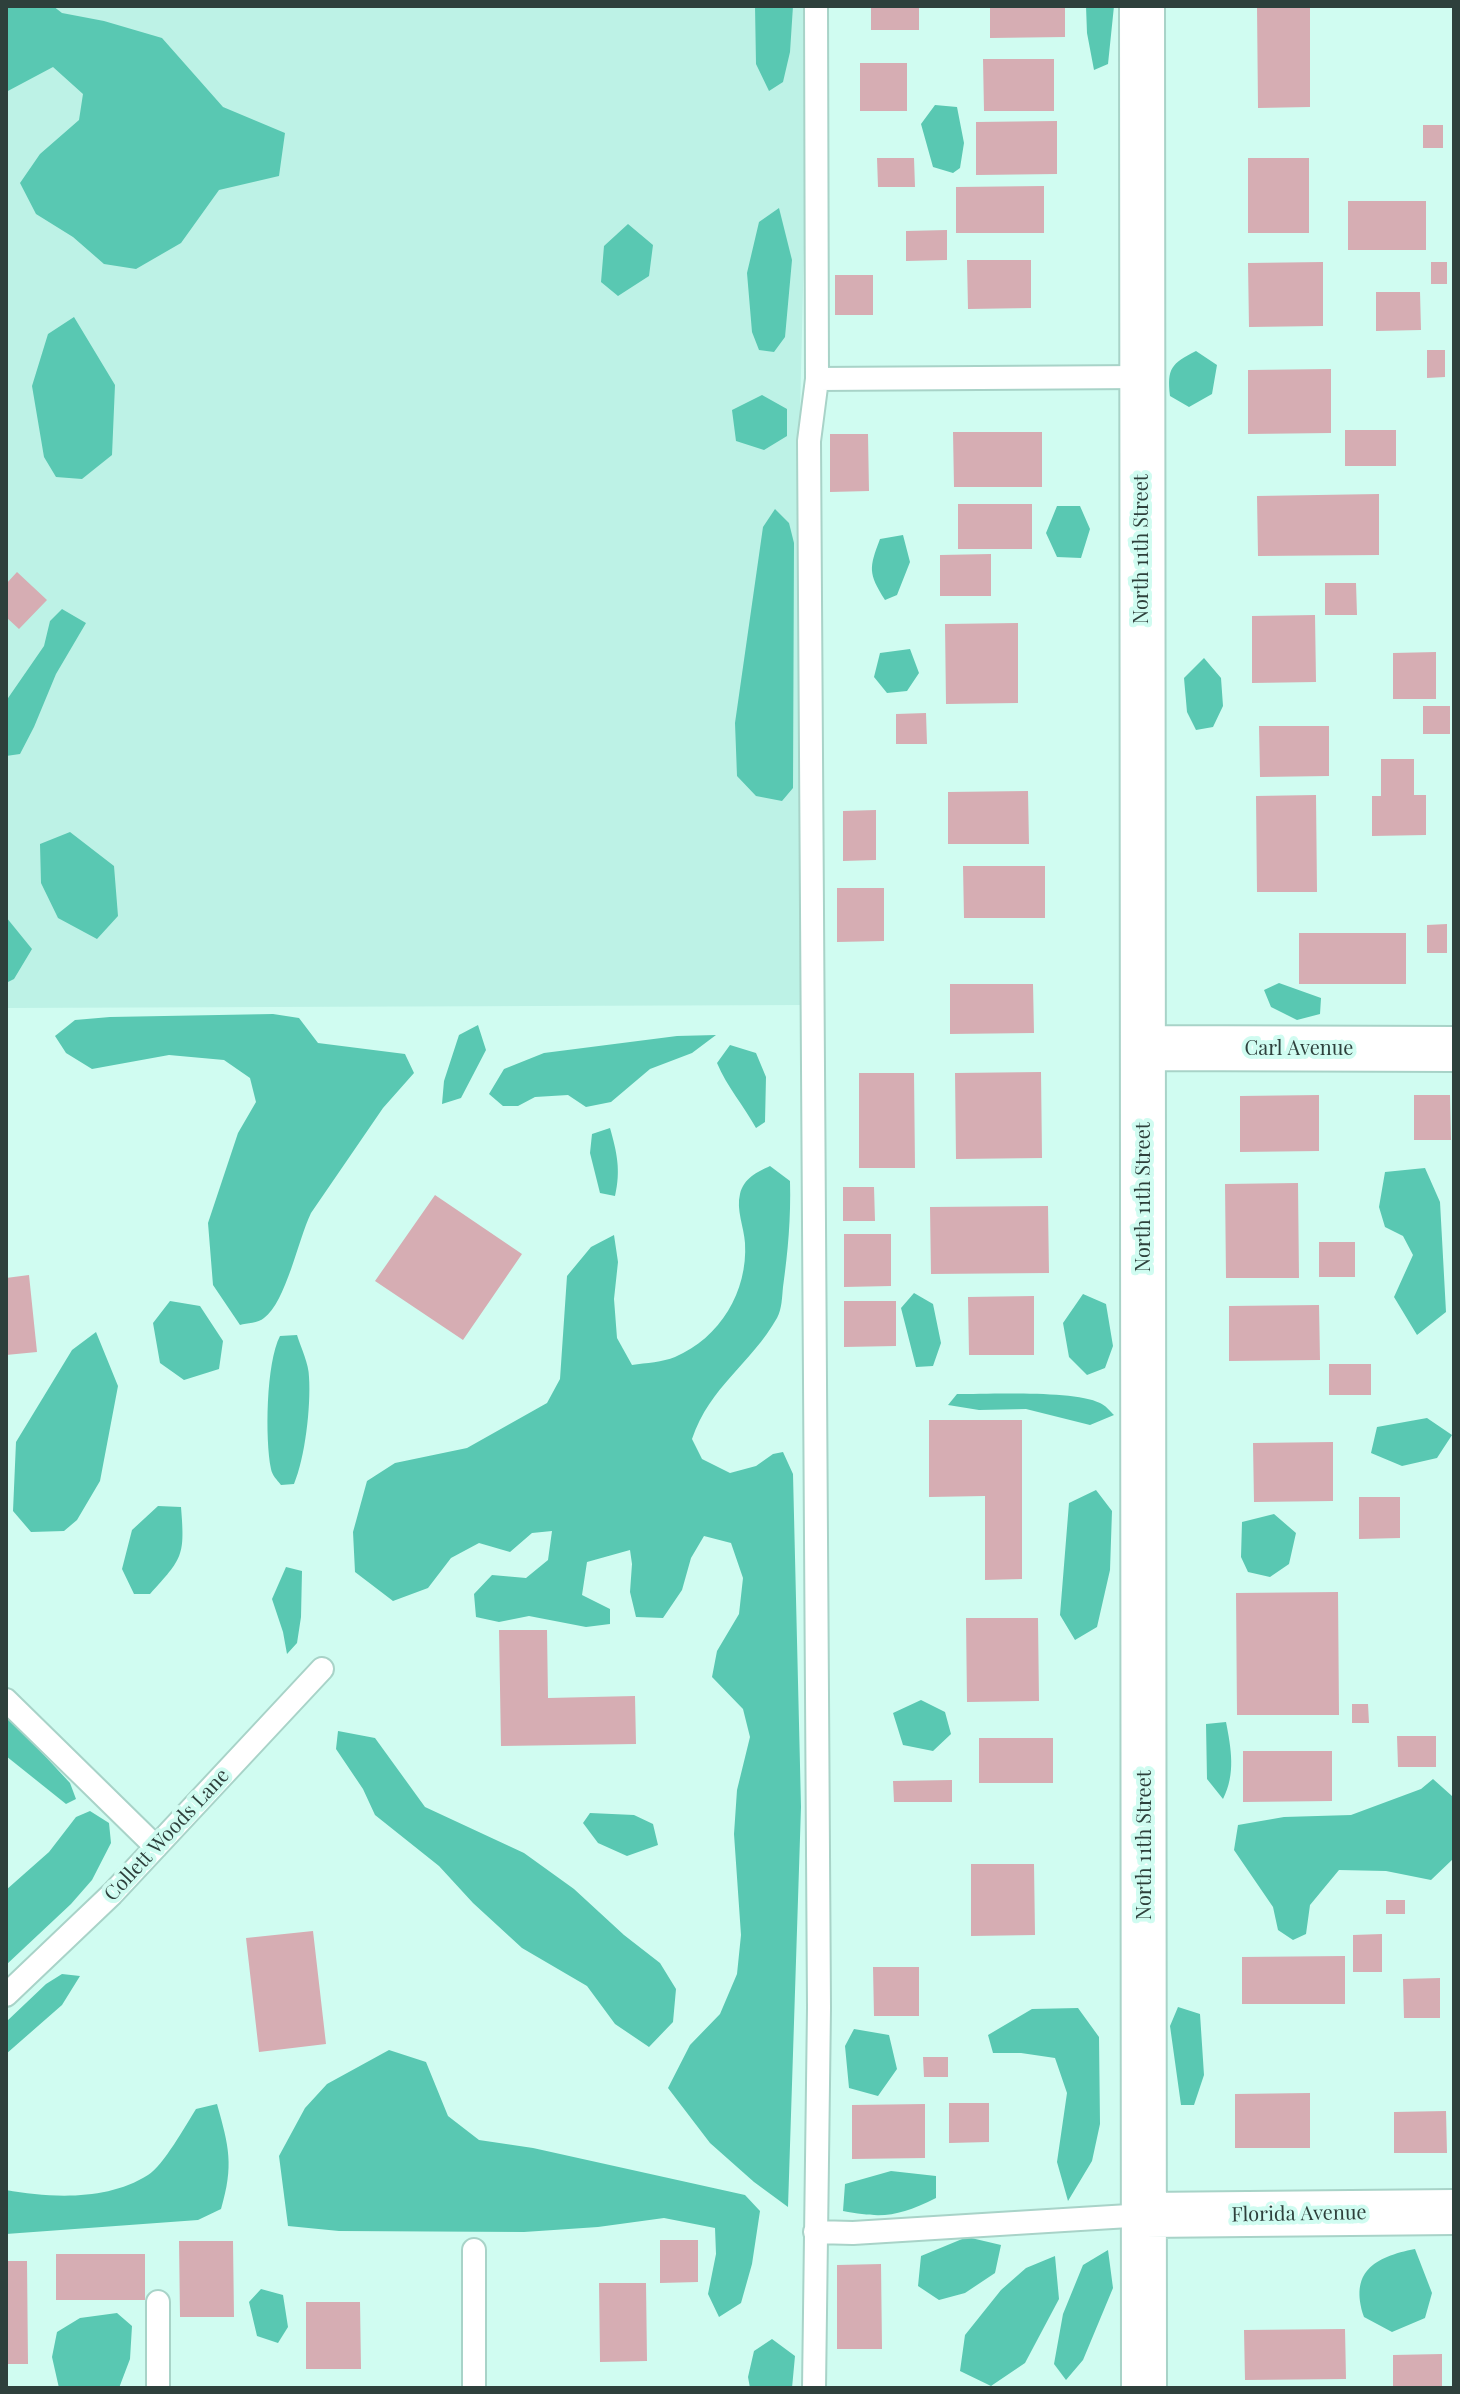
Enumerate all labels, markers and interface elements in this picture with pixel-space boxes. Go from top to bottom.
street label: North 11th Street [1130,474,1154,624]
street label: Carl Avenue [1245,1037,1353,1061]
street label: North 11th Street [1132,1122,1156,1272]
street label: Collett Woods Lane [100,1764,234,1906]
street label: North 11th Street [1133,1770,1157,1920]
street label: Florida Avenue [1231,2201,1367,2227]

